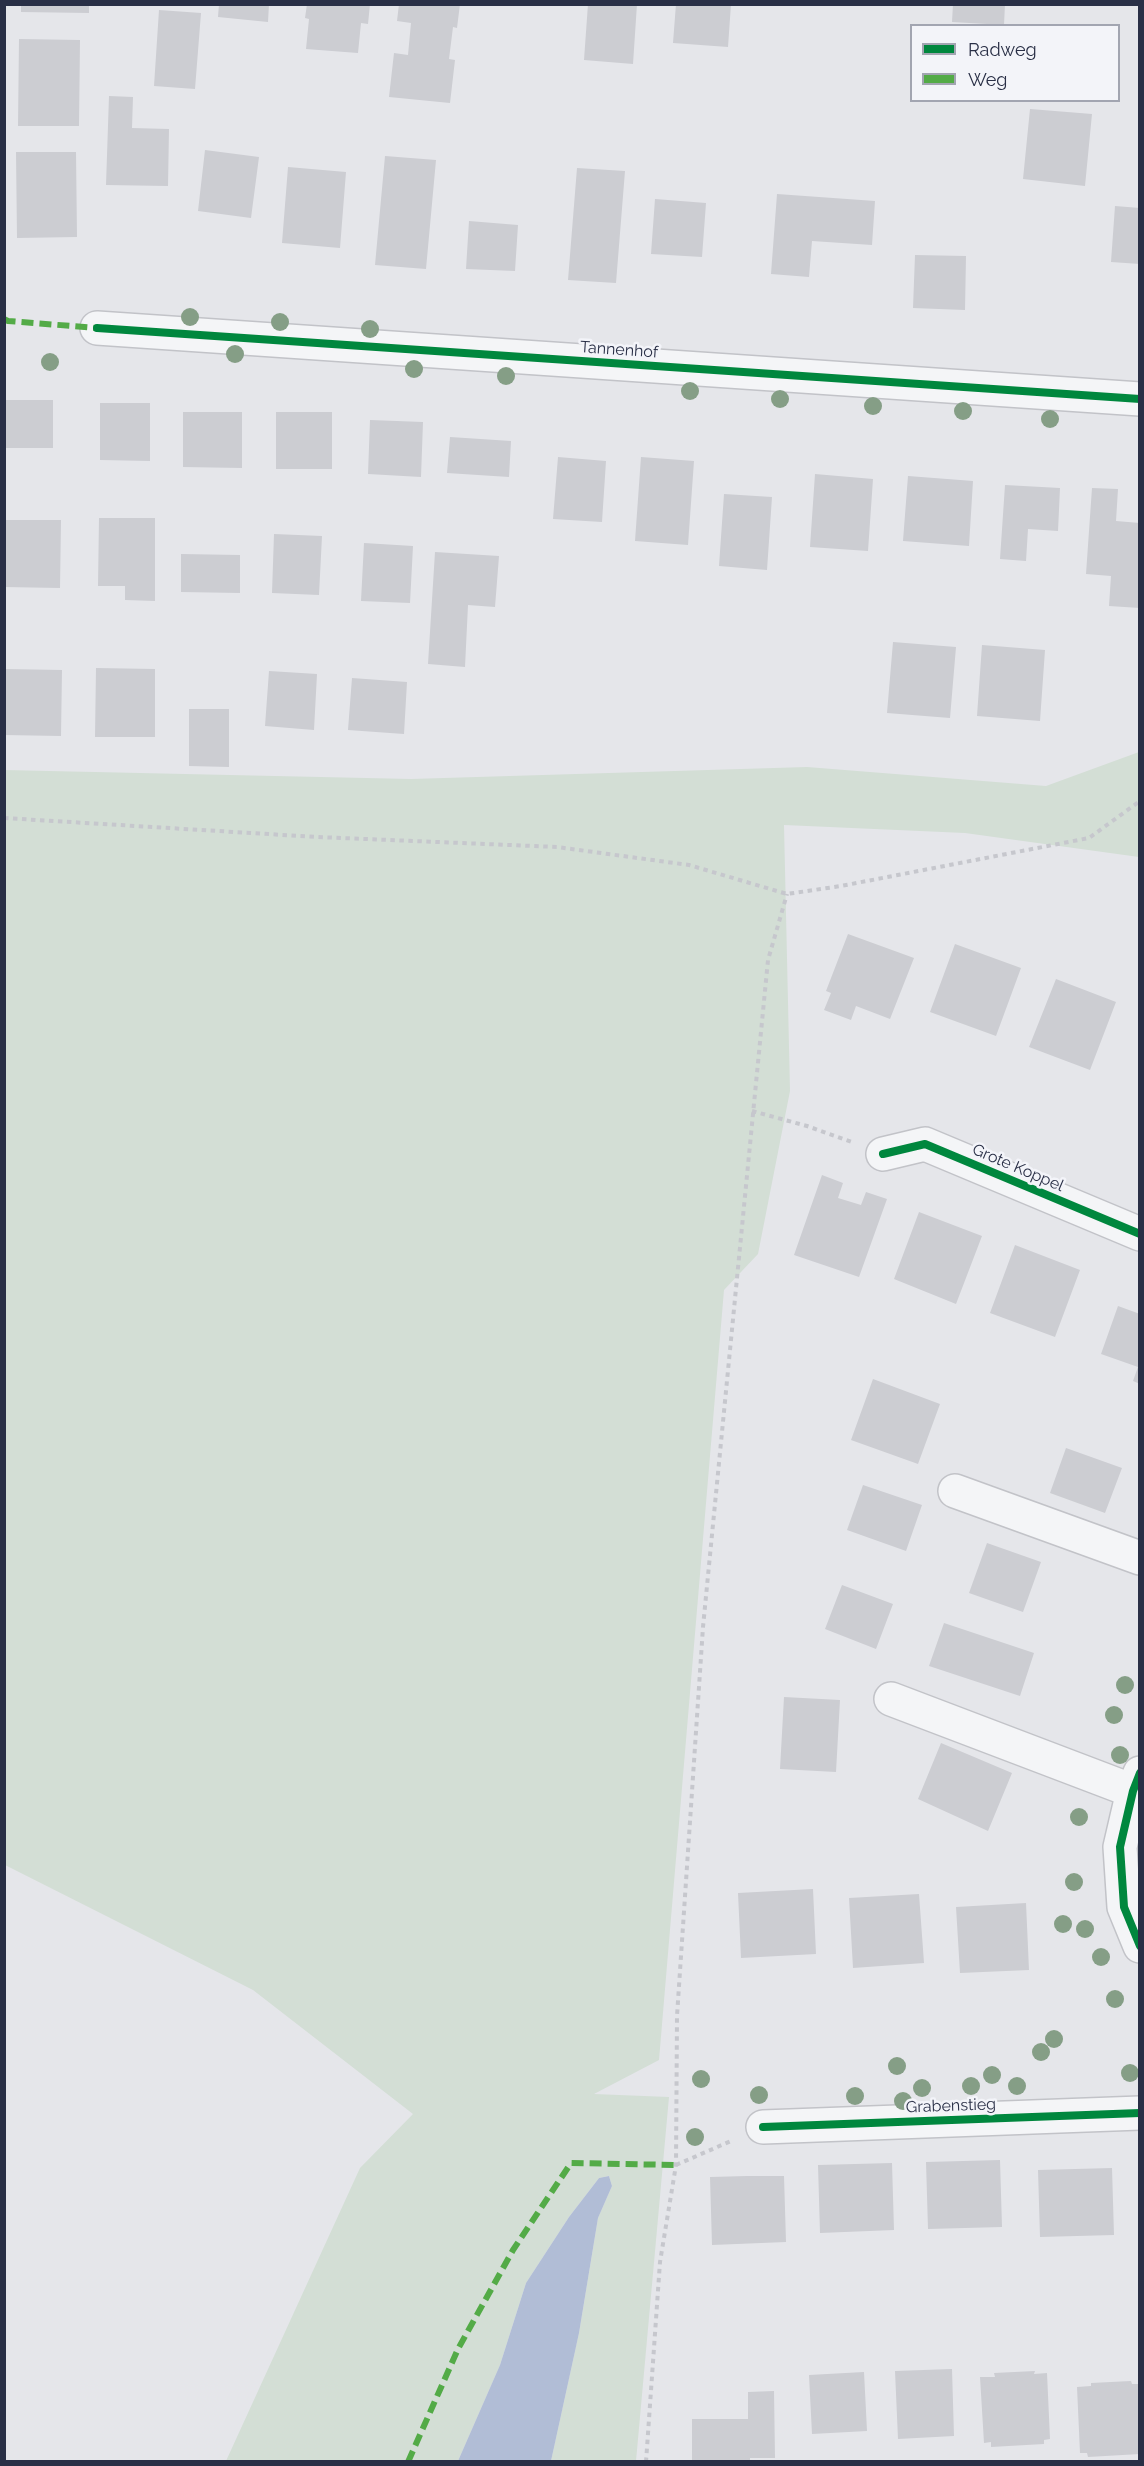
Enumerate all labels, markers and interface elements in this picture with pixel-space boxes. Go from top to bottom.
legend [910,24,1120,102]
text: Radweg [968,39,1037,60]
text: Weg [968,69,1007,90]
street label: Tannenhof [579,338,659,362]
street label: Grote Koppel [969,1140,1067,1196]
street label: Grabenstieg [906,2095,996,2117]

